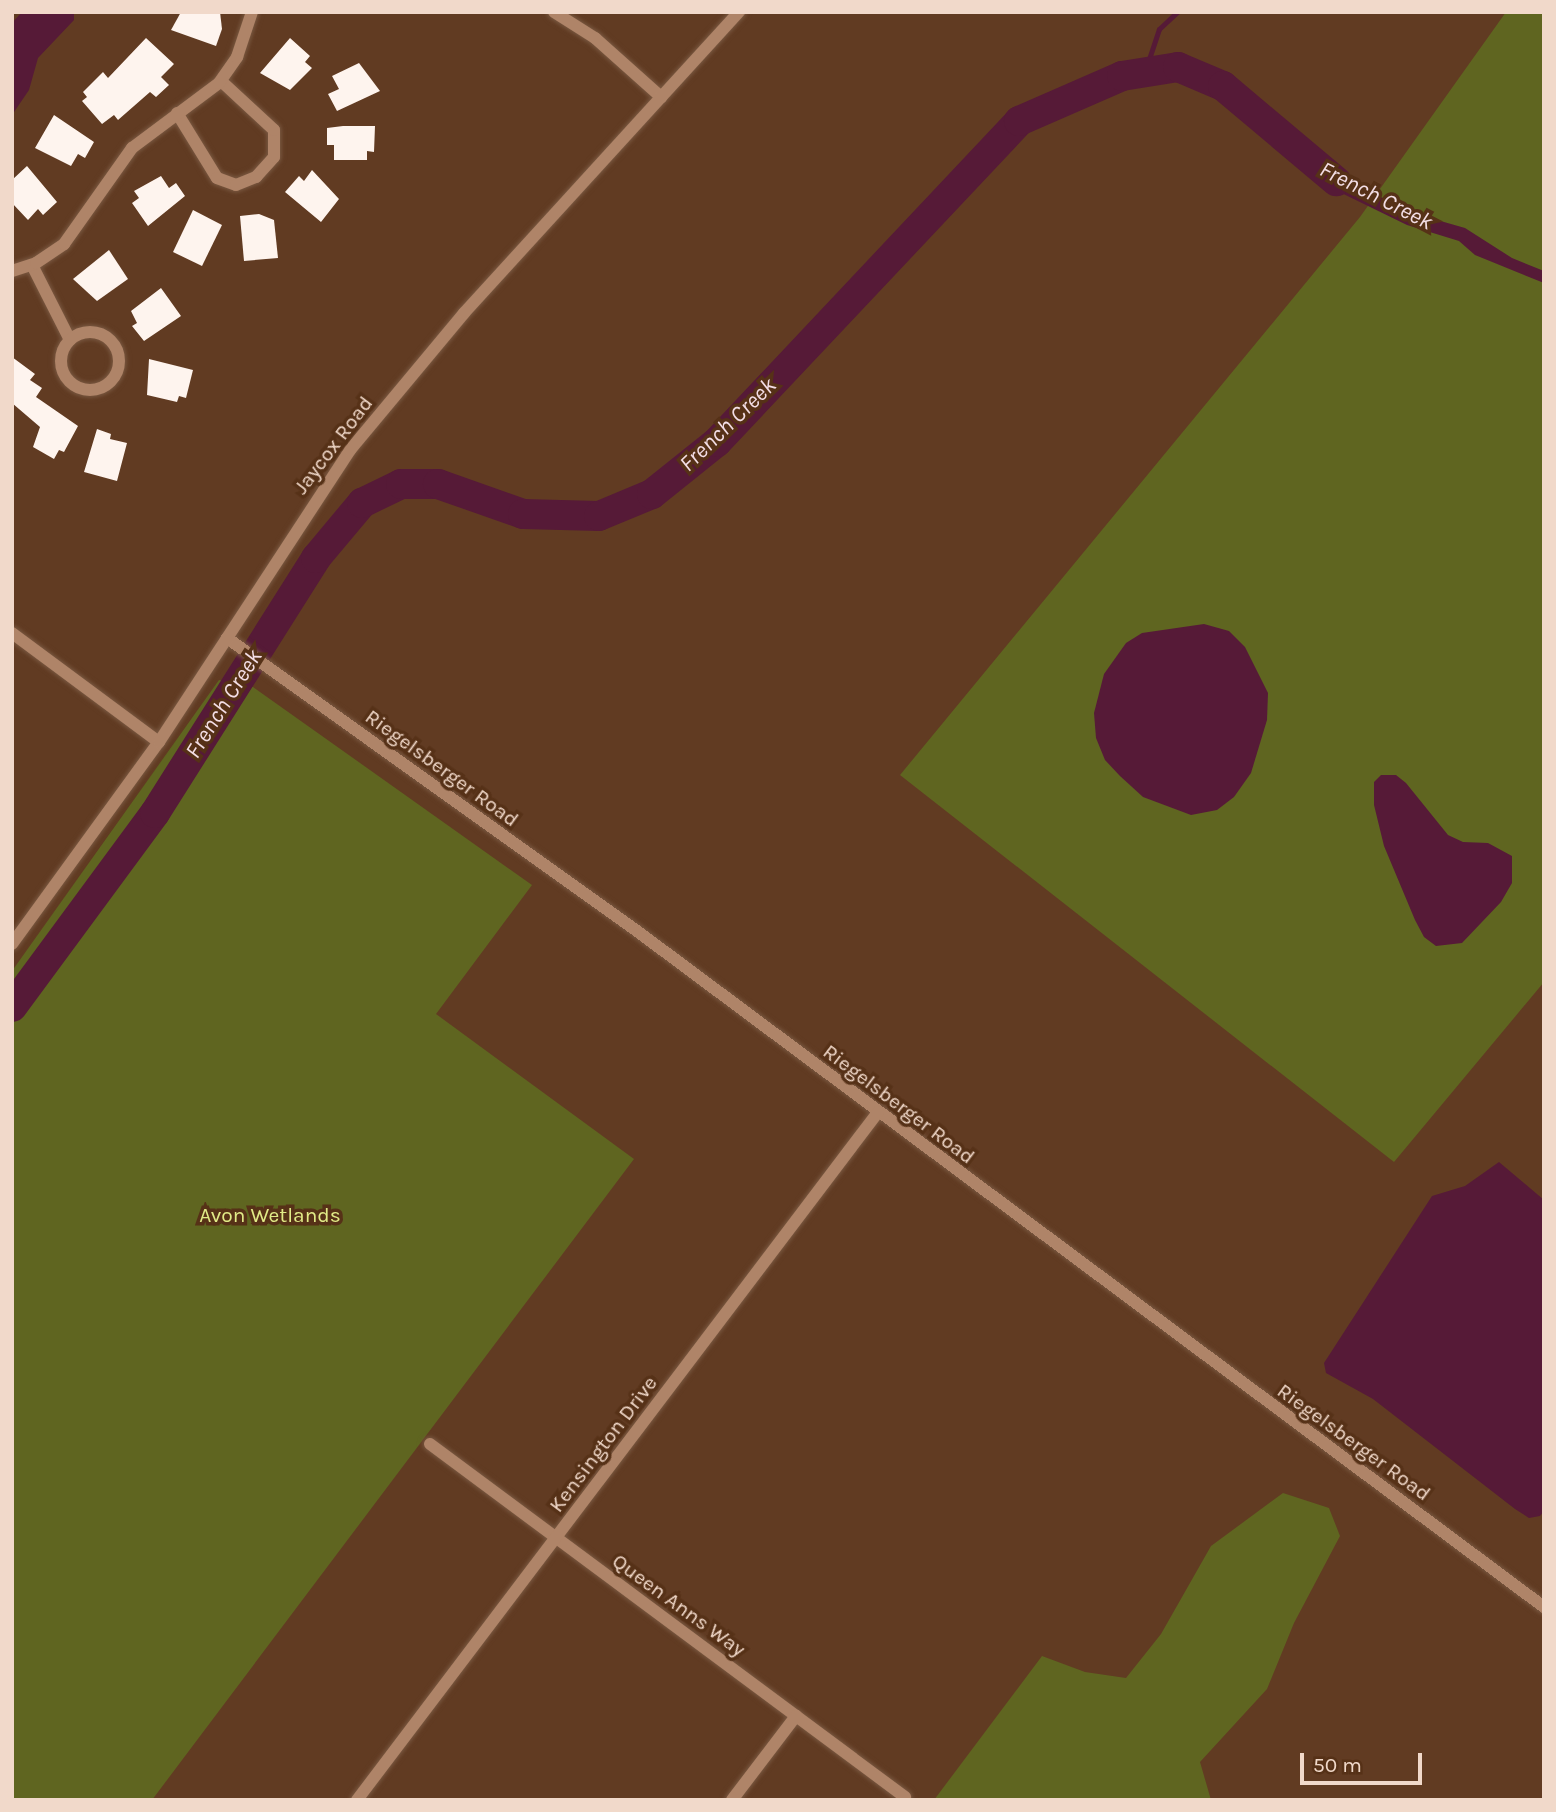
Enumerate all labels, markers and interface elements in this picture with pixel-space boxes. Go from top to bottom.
water label: French Creek [1315,156,1437,236]
water label: French Creek [674,372,782,478]
street label: Jaycox Road [288,391,378,499]
water label: French Creek [180,644,268,764]
street label: Riegelsberger Road [360,704,524,832]
street label: Riegelsberger Road [818,1039,980,1169]
park label: Avon Wetlands [199,1202,341,1228]
street label: Kensington Drive [544,1371,662,1517]
street label: Riegelsberger Road [1272,1378,1436,1506]
street label: Queen Anns Way [607,1548,751,1662]
scale bar [1304,1738,1426,1782]
text: 50 m [1313,1753,1362,1777]

